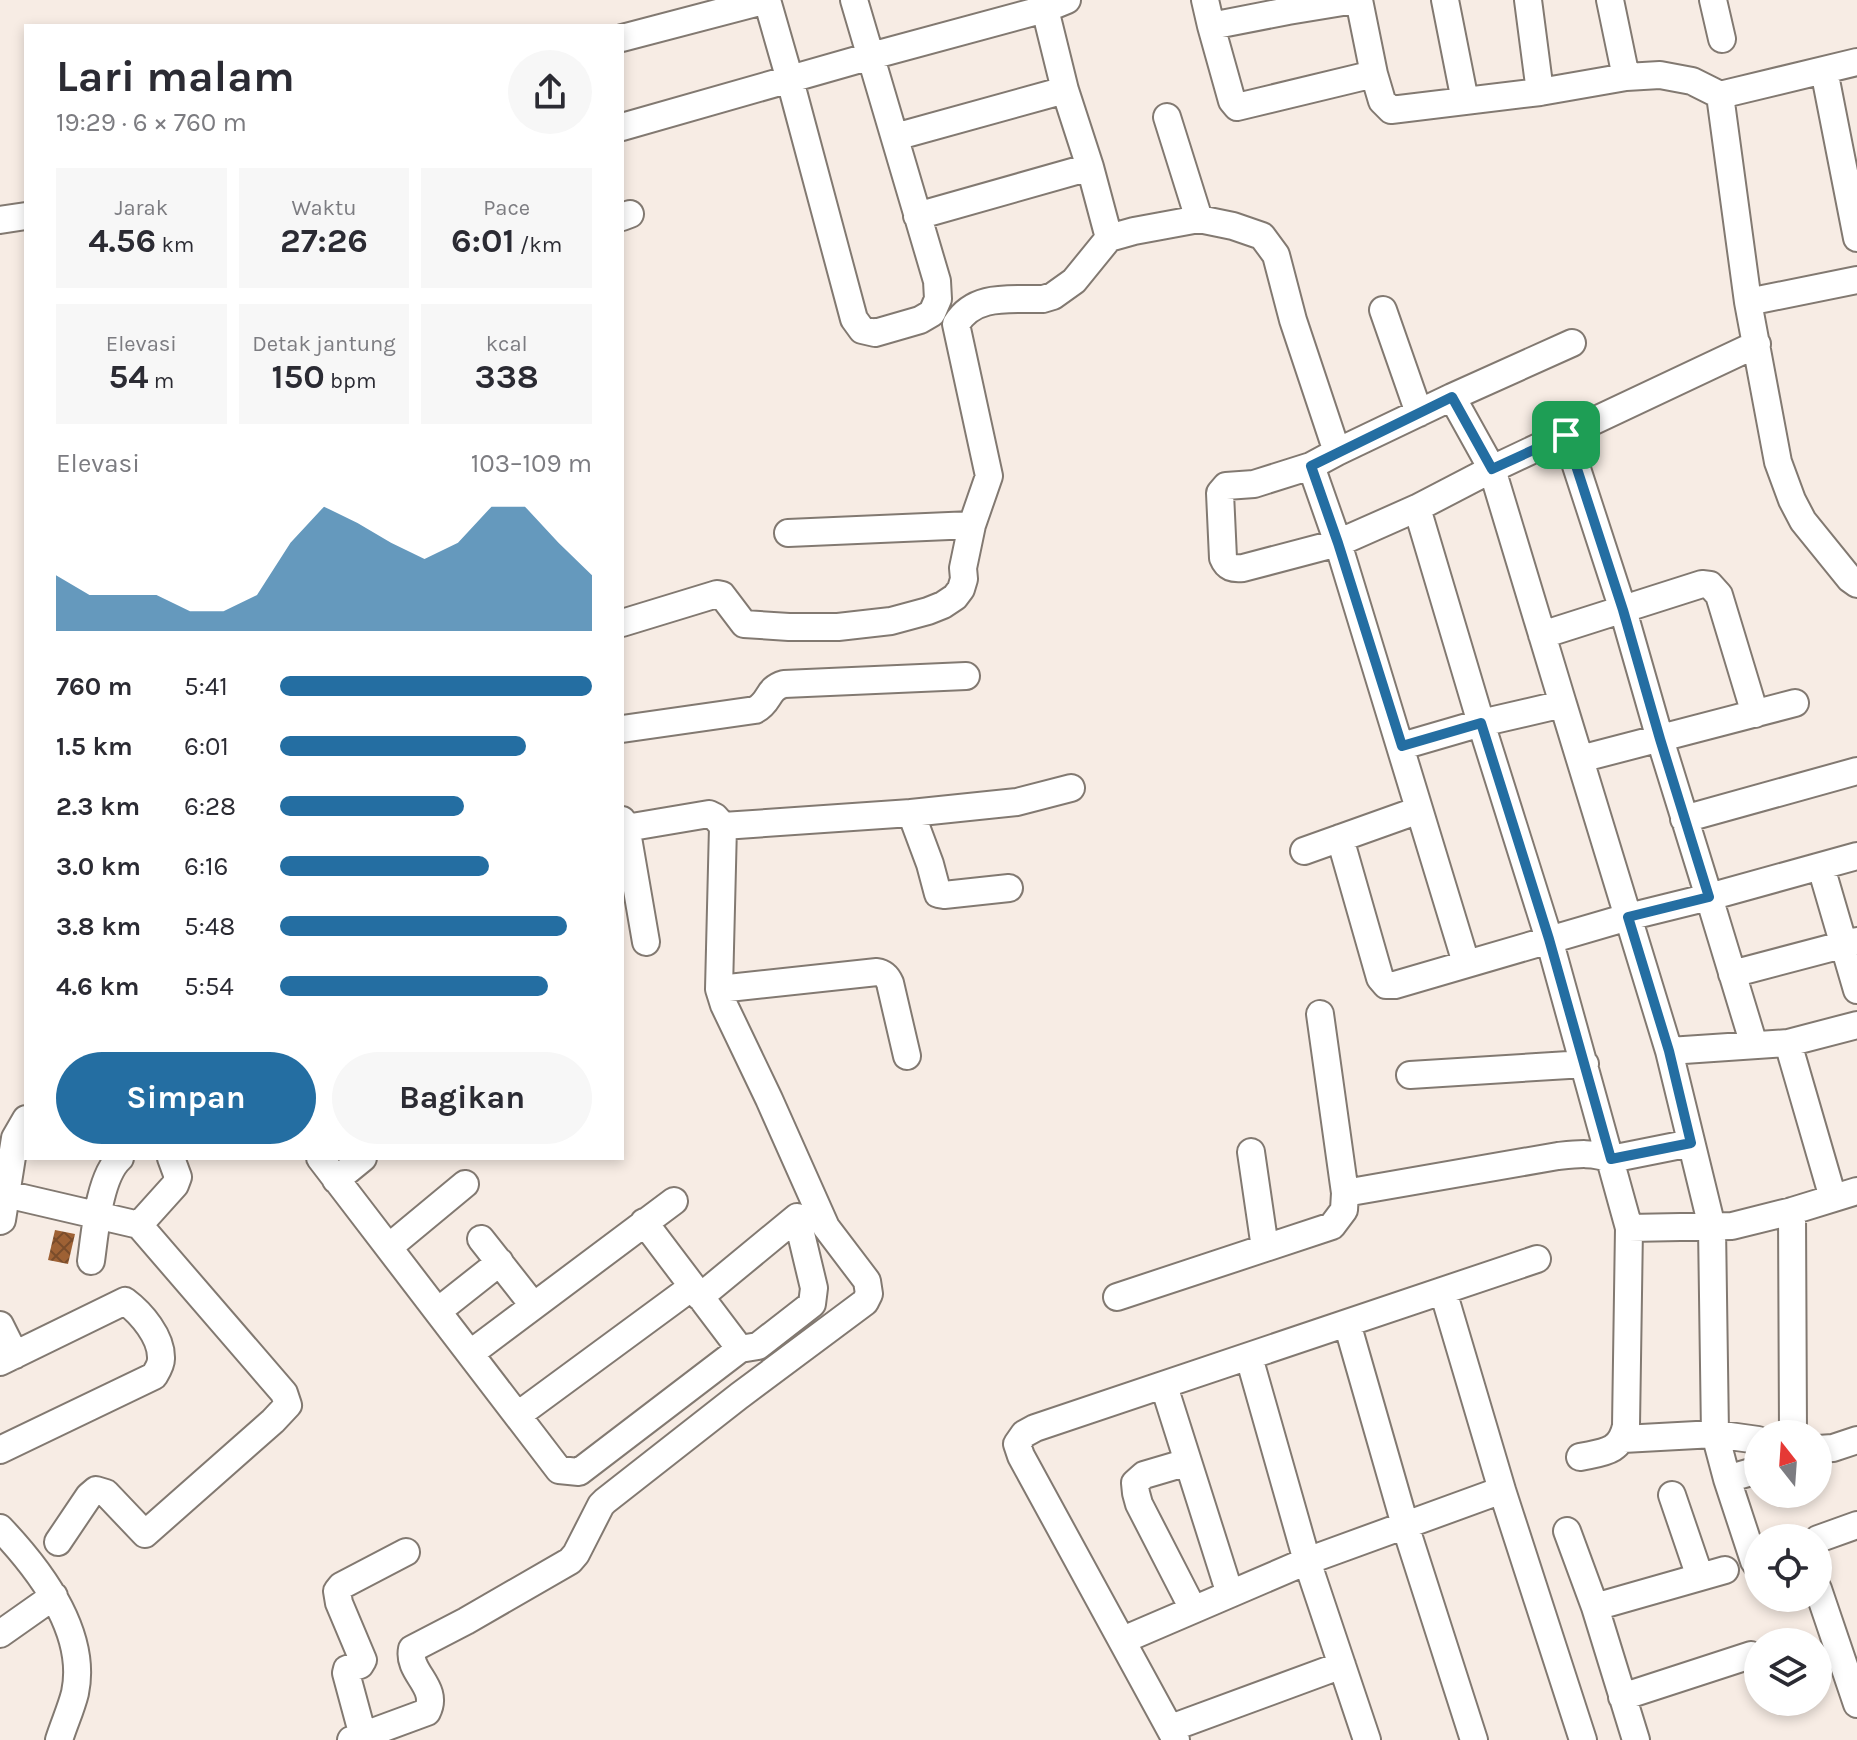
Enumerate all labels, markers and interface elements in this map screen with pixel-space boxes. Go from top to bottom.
button: share [508,50,592,134]
text: Lari malam [56,51,295,102]
text: 19:29 · 6 × 760 m [56,107,247,138]
text: Jarak [115,195,168,221]
text: Waktu [291,195,357,221]
text: Pace [483,195,530,221]
text: 4.56 [88,221,156,261]
text: 27:26 [280,221,368,261]
text: 6:01 [451,221,515,261]
text: km [156,232,194,258]
text: /km [515,232,562,258]
text: Elevasi [106,331,177,357]
text: Detak jantung [252,331,396,357]
text: kcal [486,331,528,357]
text: 54 [108,357,148,397]
text: 150 [271,357,325,397]
text: 338 [475,357,539,397]
text: m [148,368,174,394]
text: bpm [325,368,377,394]
pin [1532,401,1600,469]
icon: arrive [1544,413,1588,457]
text: Elevasi [56,448,140,479]
text: 103–109 m [471,448,592,479]
text: 760 m [56,671,132,702]
text: 5:41 [184,671,228,702]
text: 1.5 km [56,731,133,762]
text: 6:01 [184,731,229,762]
text: 2.3 km [56,791,140,822]
text: 6:28 [184,791,236,822]
text: 3.0 km [56,851,141,882]
text: 6:16 [184,851,228,882]
text: 3.8 km [56,911,141,942]
text: 5:48 [184,911,235,942]
text: 4.6 km [56,971,139,1002]
text: 5:54 [184,971,234,1002]
button: Simpan [56,1052,316,1144]
button: Bagikan [332,1052,592,1144]
north arrow [1744,1420,1832,1508]
map controls [1744,1420,1832,1716]
button: locate [1744,1524,1832,1612]
button: layers [1744,1628,1832,1716]

